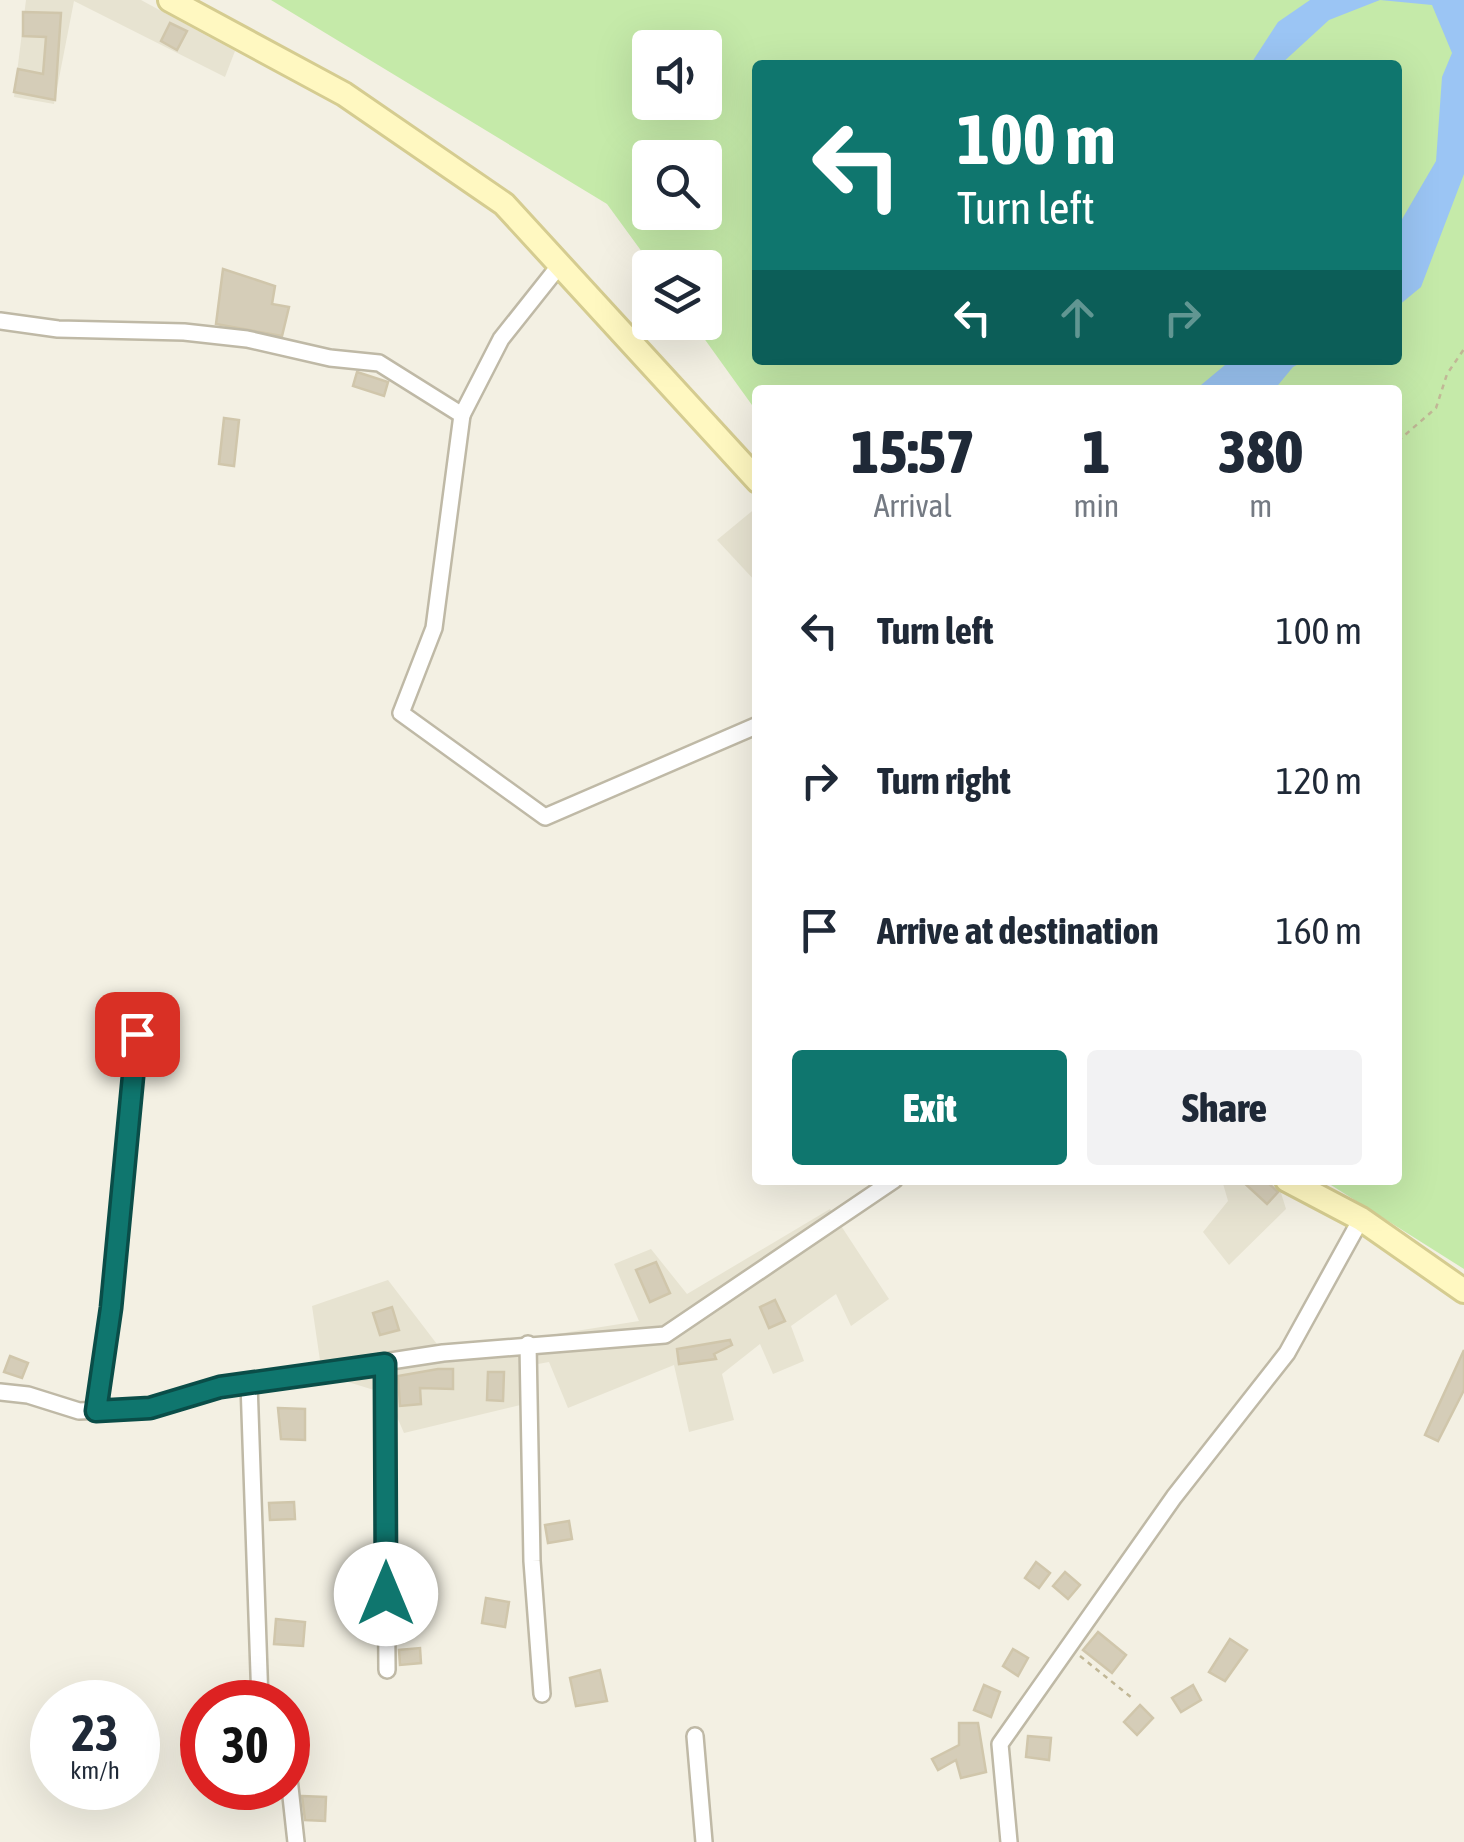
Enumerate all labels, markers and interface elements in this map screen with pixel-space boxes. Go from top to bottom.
map controls [632,30,722,340]
button: sound [632,30,722,120]
text: 100 m [957,99,1116,179]
icon: left [792,100,922,230]
button: search [632,140,722,230]
text: Turn left [957,182,1095,234]
button: layers [632,250,722,340]
icon: left [945,290,1000,345]
icon: ahead [1050,290,1105,345]
icon: right [1155,290,1210,345]
text: 15:57 [851,417,974,486]
text: 1 [1082,417,1111,486]
text: 380 [1218,417,1303,486]
text: Arrival [874,487,952,524]
text: min [1073,487,1119,524]
text: m [1249,487,1272,524]
icon: left [792,603,847,658]
text: Turn left [877,609,993,652]
text: 100 m [1276,609,1362,652]
icon: right [792,753,847,808]
text: Turn right [877,759,1011,802]
text: 120 m [1276,759,1362,802]
icon: arrive [792,903,847,958]
text: Arrive at destination [877,909,1159,952]
text: 160 m [1276,909,1362,952]
pin [95,992,180,1077]
icon: arrive [110,1007,165,1062]
button: Exit [792,1050,1067,1165]
button: Share [1087,1050,1362,1165]
position arrow [334,1542,438,1646]
speed limit sign: 30 [180,1680,310,1810]
text: 23 [71,1704,118,1762]
text: km/h [70,1756,120,1784]

